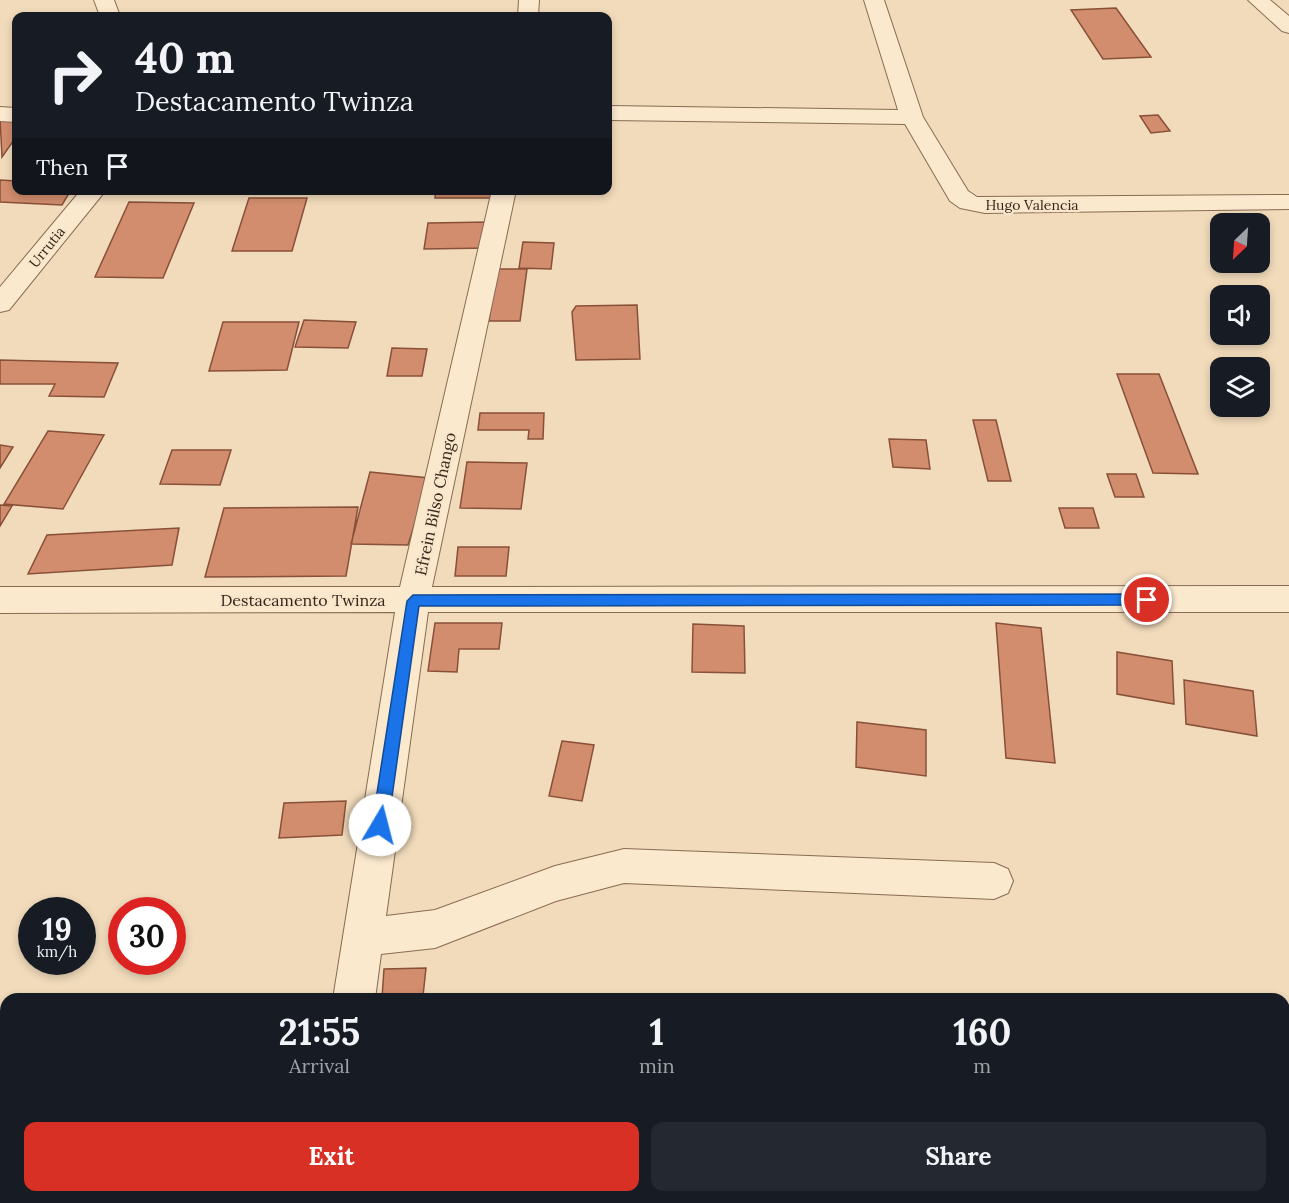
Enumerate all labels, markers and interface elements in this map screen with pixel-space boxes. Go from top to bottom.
text: 40 m [135,31,234,85]
icon: right [36,36,114,114]
text: Destacamento Twinza [135,84,414,118]
icon: arrive [101,150,134,183]
text: Then [36,153,89,181]
street label: Hugo Valencia [985,196,1079,214]
north arrow [1210,213,1270,273]
map controls [1210,213,1270,417]
street label: Urrutia [25,223,69,271]
button: sound [1210,285,1270,345]
button: layers [1210,357,1270,417]
street label: Efrein Bilso Chango [410,431,460,577]
pin [1121,574,1172,625]
icon: arrive [1130,583,1163,616]
street label: Destacamento Twinza [220,590,386,610]
position arrow [348,793,412,857]
speed limit sign: 30 [108,897,186,975]
text: 19 [42,910,72,948]
text: km/h [37,942,77,961]
text: 21:55 [279,1009,360,1055]
text: 1 [649,1009,664,1055]
text: 160 [953,1009,1011,1055]
text: Arrival [289,1053,350,1078]
text: min [639,1053,675,1078]
text: m [973,1053,991,1078]
button: Exit [24,1122,639,1191]
button: Share [651,1122,1266,1191]

